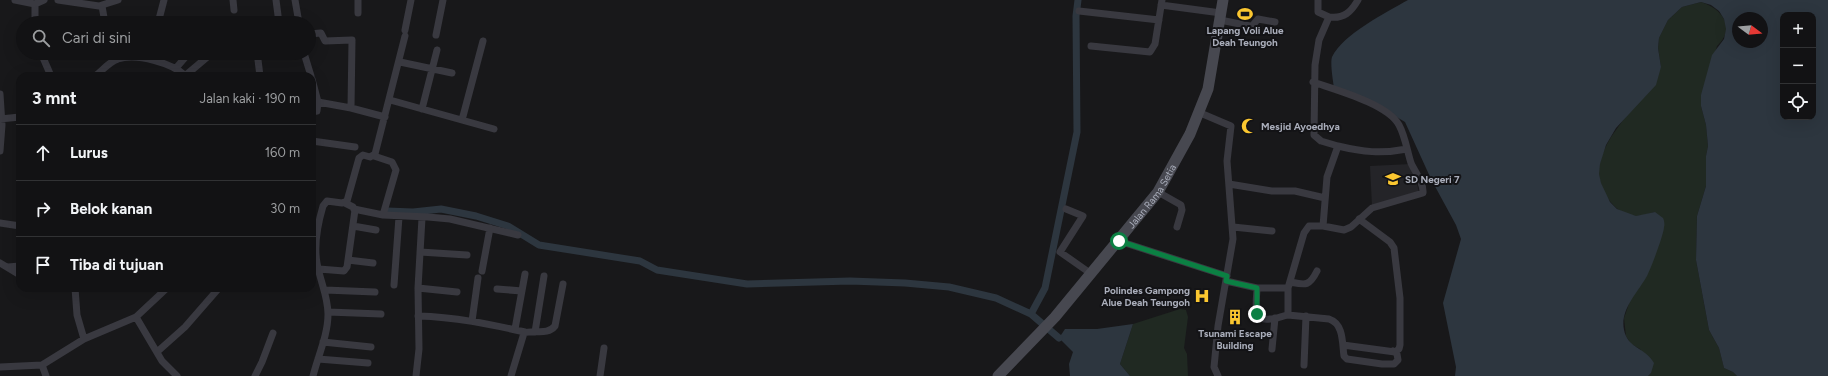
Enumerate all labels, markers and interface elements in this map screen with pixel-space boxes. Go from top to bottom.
sports icon: Lapang Voli Alue Deah Teungoh [1236,5,1254,23]
north arrow [1732,12,1768,48]
map controls [1780,12,1816,120]
button: + [1780,12,1816,48]
search box [16,16,316,60]
place label: Lapang Voli Alue Deah Teungoh [1206,24,1284,49]
icon: search [30,27,52,49]
text: Cari di sini [62,29,131,47]
button: − [1780,48,1816,84]
button: locate [1780,84,1816,120]
text: 3 mnt [32,88,77,108]
text: Jalan kaki · 190 m [200,91,300,106]
mosque icon: Mesjid Ayoedhya [1240,117,1258,135]
place label: Mesjid Ayoedhya [1261,120,1340,133]
icon: ahead [32,142,54,164]
text: Lurus [70,144,108,162]
text: 160 m [265,145,300,160]
street label: Jalan Rama Setia [1125,162,1179,231]
school or university icon: SD Negeri 7 [1384,170,1402,188]
place label: SD Negeri 7 [1405,173,1460,186]
icon: right [32,198,54,220]
text: Belok kanan [70,200,152,218]
text: 30 m [270,201,300,216]
route start [1110,232,1128,250]
icon: arrive [32,254,54,276]
text: Tiba di tujuan [70,256,164,274]
place label: Polindes Gampong Alue Deah Teungoh [1101,284,1190,309]
hospital icon: Polindes Gampong Alue Deah Teungoh [1193,287,1211,305]
route end [1248,305,1266,323]
building icon: Tsunami Escape Building [1226,308,1244,326]
place label: Tsunami Escape Building [1198,327,1272,352]

